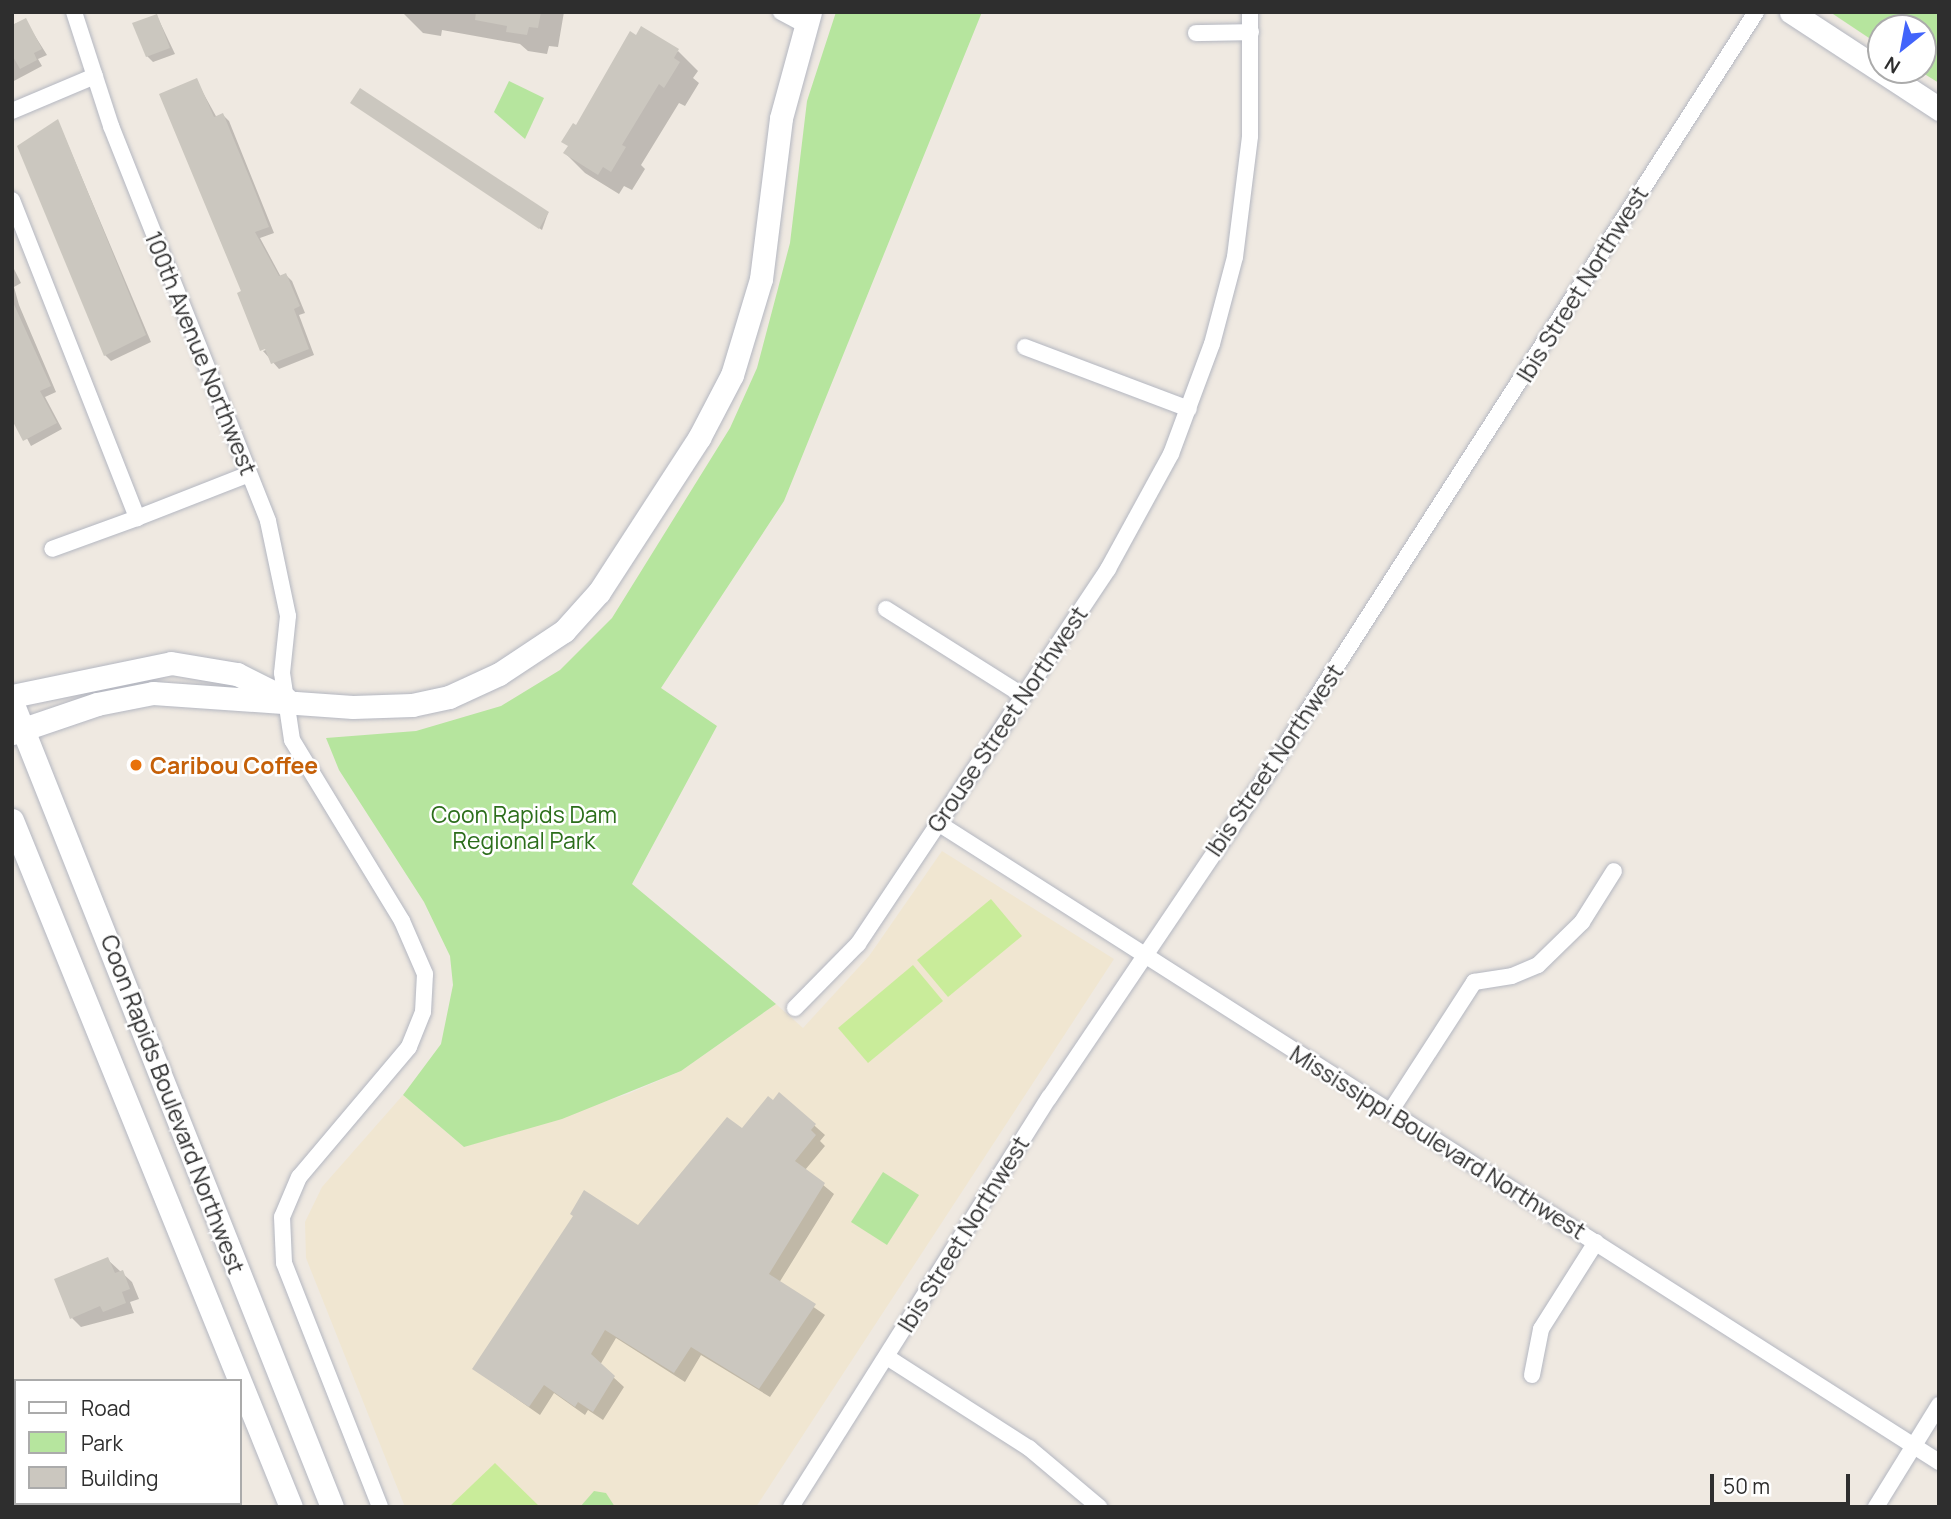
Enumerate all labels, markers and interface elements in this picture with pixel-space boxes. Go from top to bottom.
north arrow [1867,14,1937,84]
text: N [1880,51,1905,80]
street label: Ibis Street Northwest [1511,181,1653,387]
street label: 100th Avenue Northwest [139,227,263,479]
street label: Grouse Street Northwest [921,601,1093,837]
street label: Ibis Street Northwest [1199,659,1349,861]
place label: Caribou Coffee [150,751,318,779]
marker: Caribou Coffee [128,757,144,773]
park label: Coon Rapids Dam Regional Park [431,800,617,854]
street label: Coon Rapids Boulevard Northwest [95,931,251,1277]
street label: Mississippi Boulevard Northwest [1285,1039,1591,1245]
street label: Ibis Street Northwest [892,1131,1034,1337]
legend [14,1379,242,1505]
text: Road [81,1394,131,1422]
text: Park [81,1429,123,1457]
scale bar [1713,1460,1853,1504]
text: Building [81,1464,158,1492]
text: 50 m [1723,1472,1770,1500]

